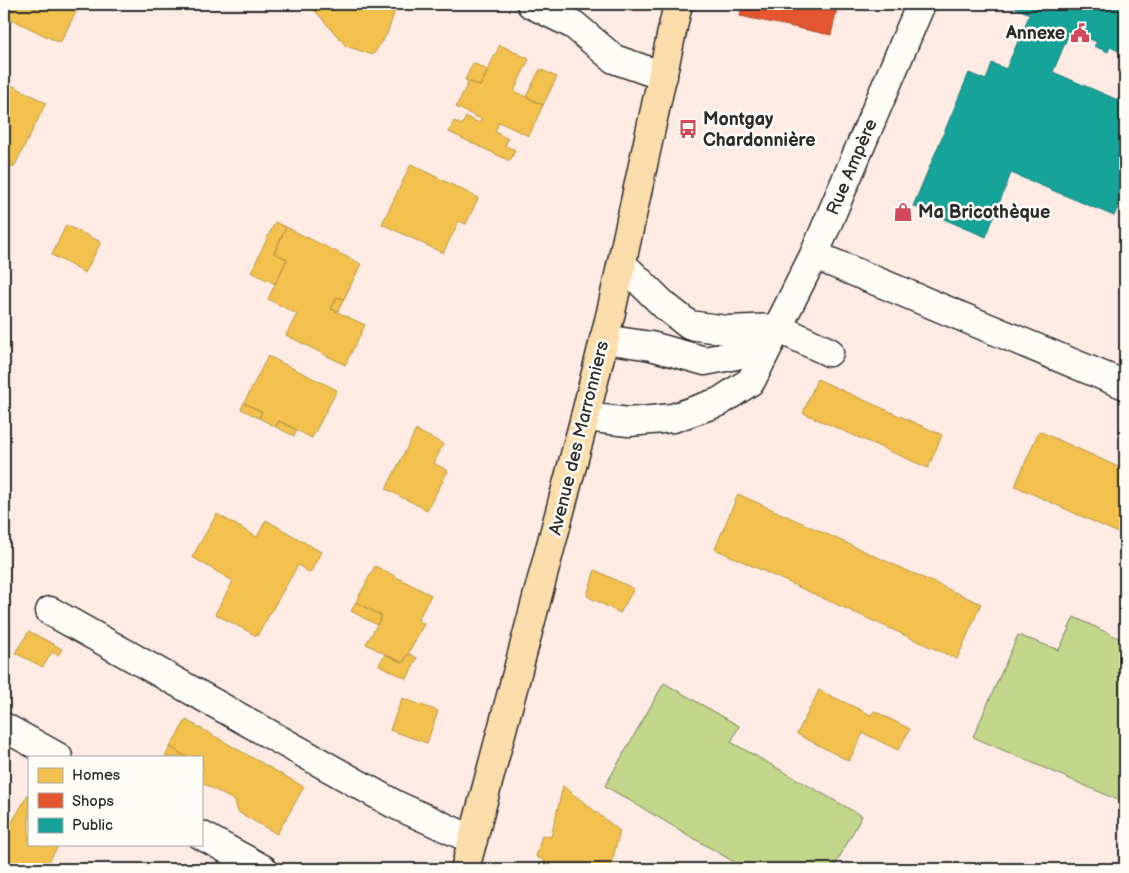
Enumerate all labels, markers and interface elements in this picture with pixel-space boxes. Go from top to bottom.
public building icon: Annexe [1069,22,1091,44]
place label: Annexe [1005,23,1065,44]
place label: Montgay Chardonnière [703,109,816,151]
street label: Rue Ampère [822,116,882,218]
bus stop icon: Montgay Chardonnière [677,118,699,140]
shop icon: Ma Bricothèque [892,201,914,223]
place label: Ma Bricothèque [918,202,1050,223]
street label: Avenue des Marronniers [545,339,613,537]
legend [28,756,202,846]
text: Homes [72,766,121,785]
text: Shops [72,792,115,811]
text: Public [72,816,113,835]

